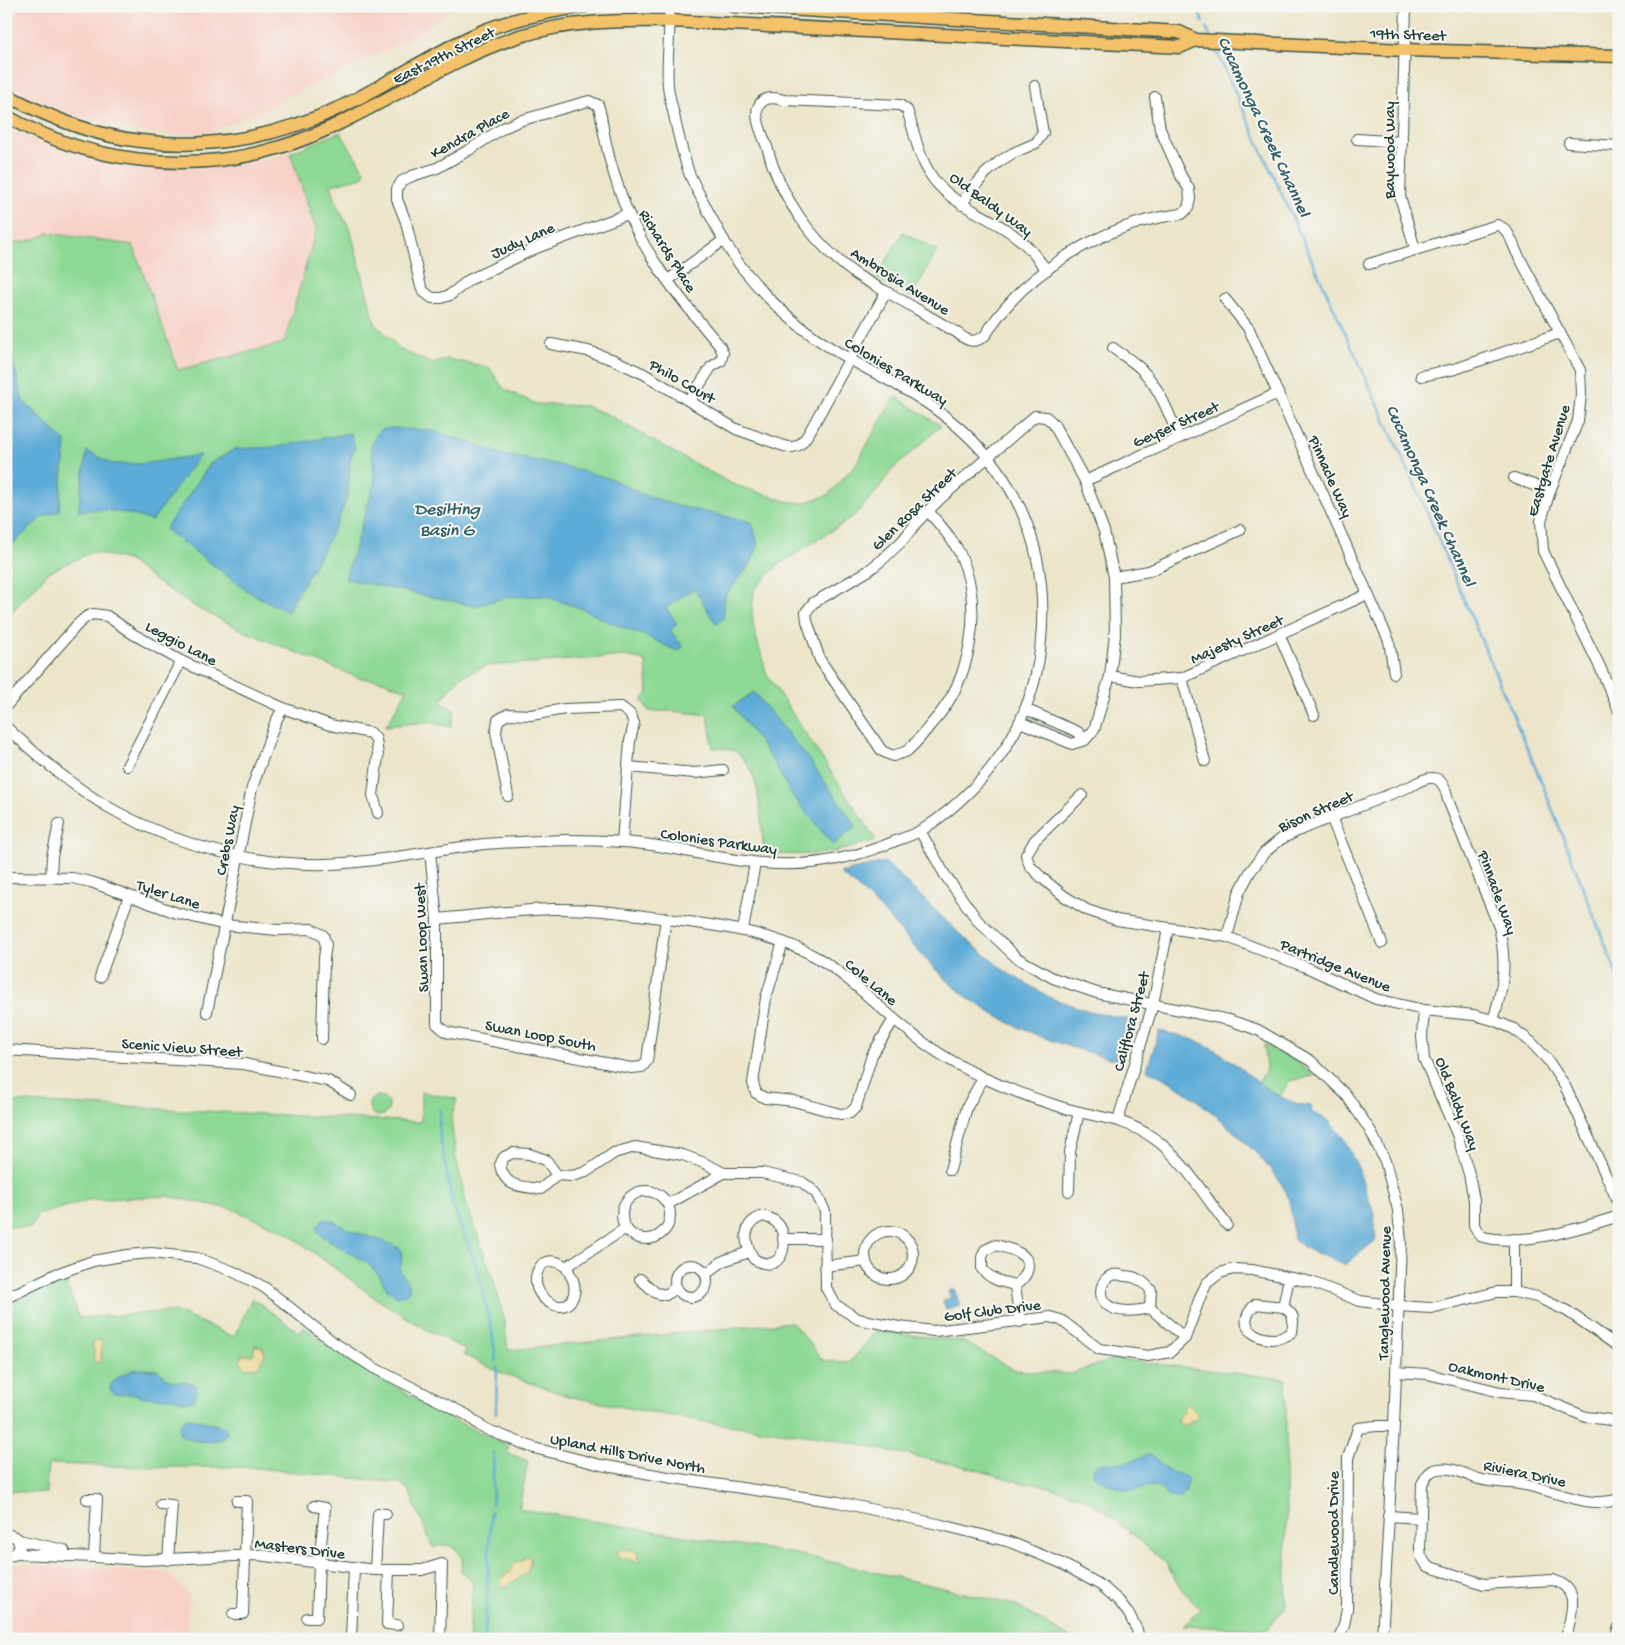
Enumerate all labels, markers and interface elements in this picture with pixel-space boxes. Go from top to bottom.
street label: East 19th Street [390,24,500,90]
street label: 19th Street [1369,26,1448,47]
water label: Cucamonga Creek Channel [1212,34,1314,221]
street label: Baywood Way [1382,101,1401,200]
street label: Kendra Place [428,105,514,165]
street label: Old Baldy Way [945,169,1035,242]
street label: Richards Place [633,207,699,298]
street label: Judy Lane [489,219,559,265]
street label: Ambrosia Avenue [846,245,953,321]
street label: Colonies Parkway [840,335,951,411]
street label: Philo Court [644,356,719,410]
street label: Geyser Street [1130,398,1224,454]
water label: Cucamonga Creek Channel [1380,402,1480,591]
street label: Eastgate Avenue [1524,402,1577,519]
street label: Pinnacle Way [1302,433,1355,521]
street label: Glen Rosa Street [869,464,963,556]
water label: Desilting Basin G [414,500,482,542]
street label: Majesty Street [1188,612,1288,670]
street label: Leggio Lane [141,618,220,672]
street label: Bison Street [1275,788,1358,839]
street label: Crebs Way [213,804,246,877]
street label: Colonies Parkway [659,826,778,861]
street label: Pinnacle Way [1471,848,1520,938]
street label: Tyler Lane [133,877,203,916]
street label: Swan Loop West [412,882,435,992]
street label: Partridge Avenue [1276,936,1393,998]
street label: Cole Lane [839,956,901,1012]
street label: Califlora Street [1111,969,1156,1074]
street label: Swan Loop South [483,1017,598,1058]
street label: Scenic View Street [121,1036,244,1063]
street label: Old Baldy Way [1429,1055,1482,1154]
street label: Tanglewood Avenue [1376,1225,1397,1361]
street label: Golf Club Drive [943,1297,1043,1328]
street label: Oakmont Drive [1446,1358,1547,1399]
street label: Upland Hills Drive North [548,1431,707,1480]
street label: Riviera Drive [1481,1457,1568,1494]
street label: Candlewood Drive [1326,1471,1345,1595]
street label: Masters Drive [253,1536,347,1566]

